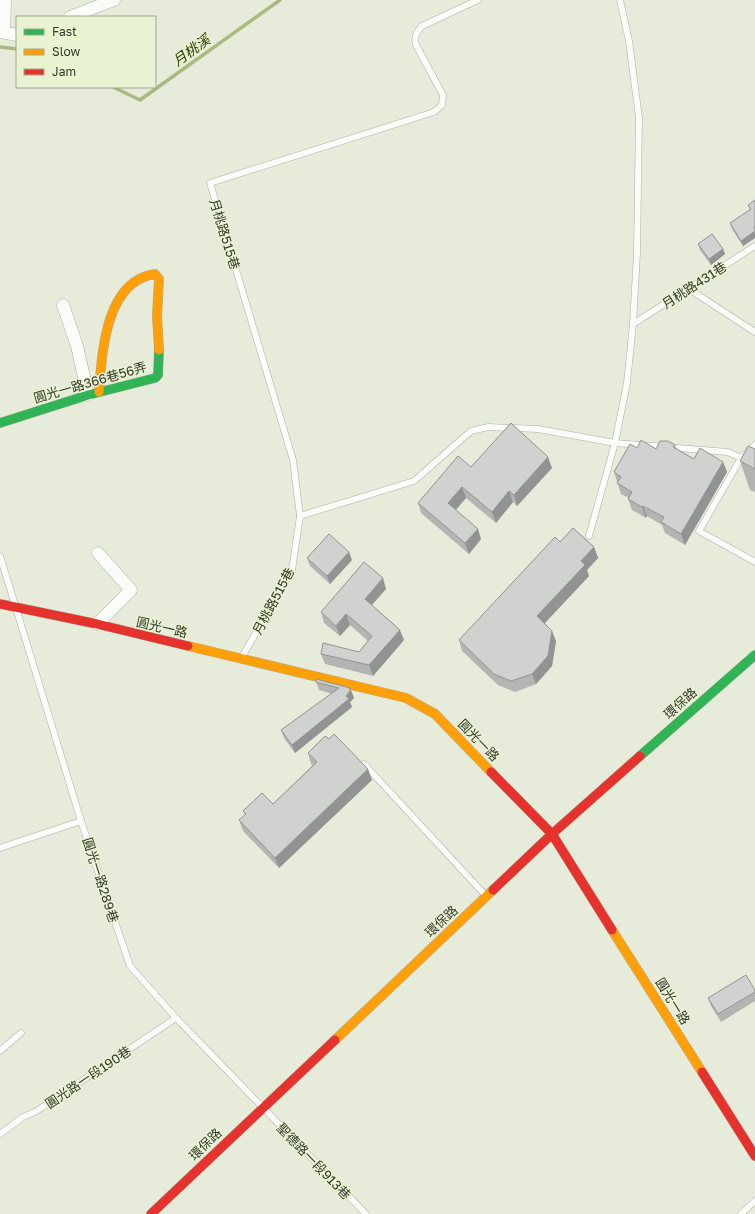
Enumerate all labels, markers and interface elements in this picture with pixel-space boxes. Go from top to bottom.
legend [16,16,156,88]
text: Fast [52,24,77,39]
water label: 月桃溪 [169,30,215,69]
text: Slow [52,44,80,59]
text: Jam [52,64,76,79]
street label: 月桃路515巷 [207,197,243,271]
street label: 月桃路431巷 [659,258,729,312]
street label: 圓光一路366巷56弄 [32,358,148,406]
street label: 月桃路515巷 [249,565,297,637]
street label: 圓光一路 [135,613,189,641]
street label: 環保路 [660,684,700,722]
street label: 圓光一路 [455,716,503,764]
street label: 圓光一路289巷 [80,836,122,924]
street label: 環保路 [421,902,461,940]
street label: 圓光一路 [652,975,694,1027]
street label: 圓光路一段190巷 [42,1042,134,1112]
street label: 聖德路一段913巷 [274,1120,354,1202]
street label: 環保路 [185,1125,225,1163]

